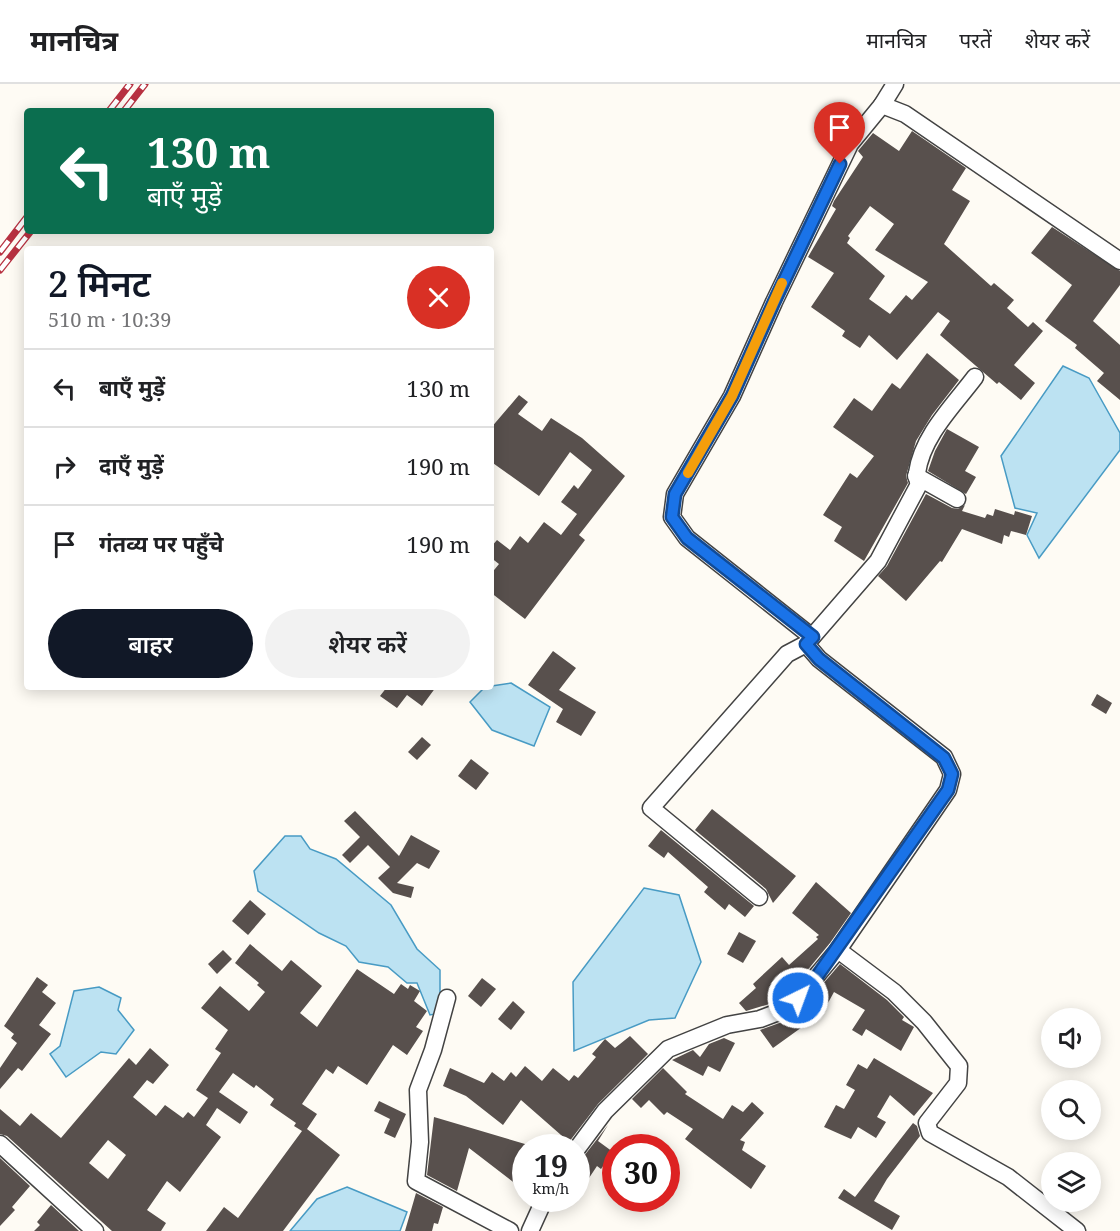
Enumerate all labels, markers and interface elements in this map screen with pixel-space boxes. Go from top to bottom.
text: मानचित्र [30,21,118,59]
text: मानचित्र [866,26,926,54]
text: परतें [959,26,992,54]
text: शेयर करें [1025,26,1090,54]
pin [814,102,865,164]
icon: arrive [823,111,856,144]
text: 130 m [147,123,271,180]
icon: left [48,132,126,210]
text: बाएँ मुड़ें [147,177,222,214]
text: 2 मिनट [48,259,151,308]
button: close [407,266,470,329]
text: 510 m · 10:39 [48,306,171,333]
icon: left [48,372,81,405]
text: बाएँ मुड़ें [99,372,165,402]
text: 130 m [407,373,470,403]
icon: right [48,450,81,483]
text: दाएँ मुड़ें [99,450,164,480]
text: 190 m [407,451,470,481]
icon: arrive [48,528,81,561]
text: गंतव्य पर पहुँचे [99,528,224,558]
text: 190 m [407,529,470,559]
button: बाहर [48,609,253,678]
button: शेयर करें [265,609,470,678]
position arrow [766,966,830,1030]
map controls [1041,1008,1101,1212]
button: sound [1041,1008,1101,1068]
button: search [1041,1080,1101,1140]
speed limit sign: 30 [602,1134,680,1212]
text: 19 [534,1145,568,1186]
button: layers [1041,1152,1101,1212]
text: km/h [533,1178,569,1198]

